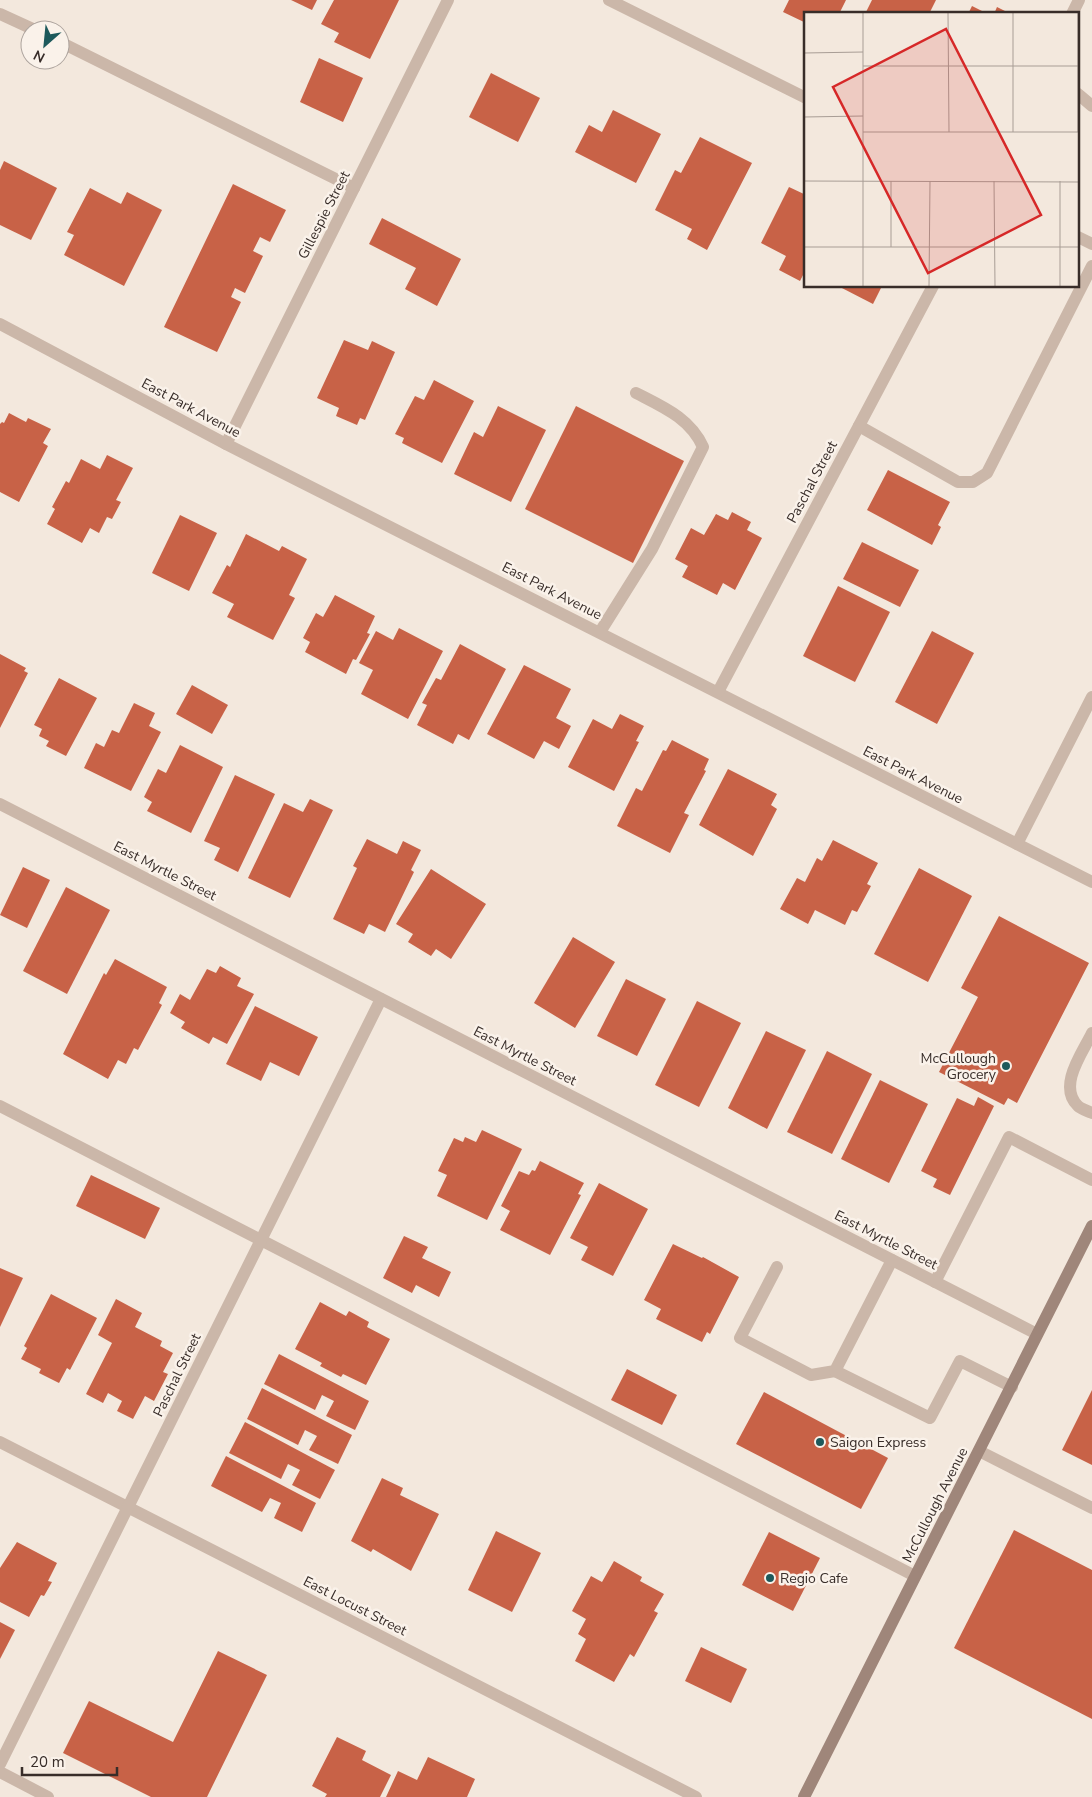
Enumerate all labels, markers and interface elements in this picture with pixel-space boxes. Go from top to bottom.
inset map [804,12,1080,288]
north arrow [20,20,70,70]
text: N [30,45,48,67]
street label: Gillespie Street [294,168,354,262]
street label: East Park Avenue [138,374,244,442]
street label: Paschal Street [782,438,842,526]
street label: East Park Avenue [499,558,605,624]
street label: East Park Avenue [860,742,966,808]
street label: East Myrtle Street [110,837,220,905]
street label: East Myrtle Street [470,1022,580,1090]
place label: McCullough Grocery [920,1049,997,1084]
marker: McCullough Grocery [1000,1060,1012,1072]
street label: East Myrtle Street [831,1206,941,1274]
street label: Paschal Street [149,1330,205,1420]
place label: Saigon Express [830,1433,927,1452]
marker: Saigon Express [814,1436,826,1448]
street label: McCullough Avenue [898,1444,972,1566]
place label: Regio Cafe [780,1569,848,1588]
street label: East Locust Street [300,1572,410,1640]
marker: Regio Cafe [764,1572,776,1584]
scale bar [22,1744,118,1776]
text: 20 m [30,1752,65,1772]

